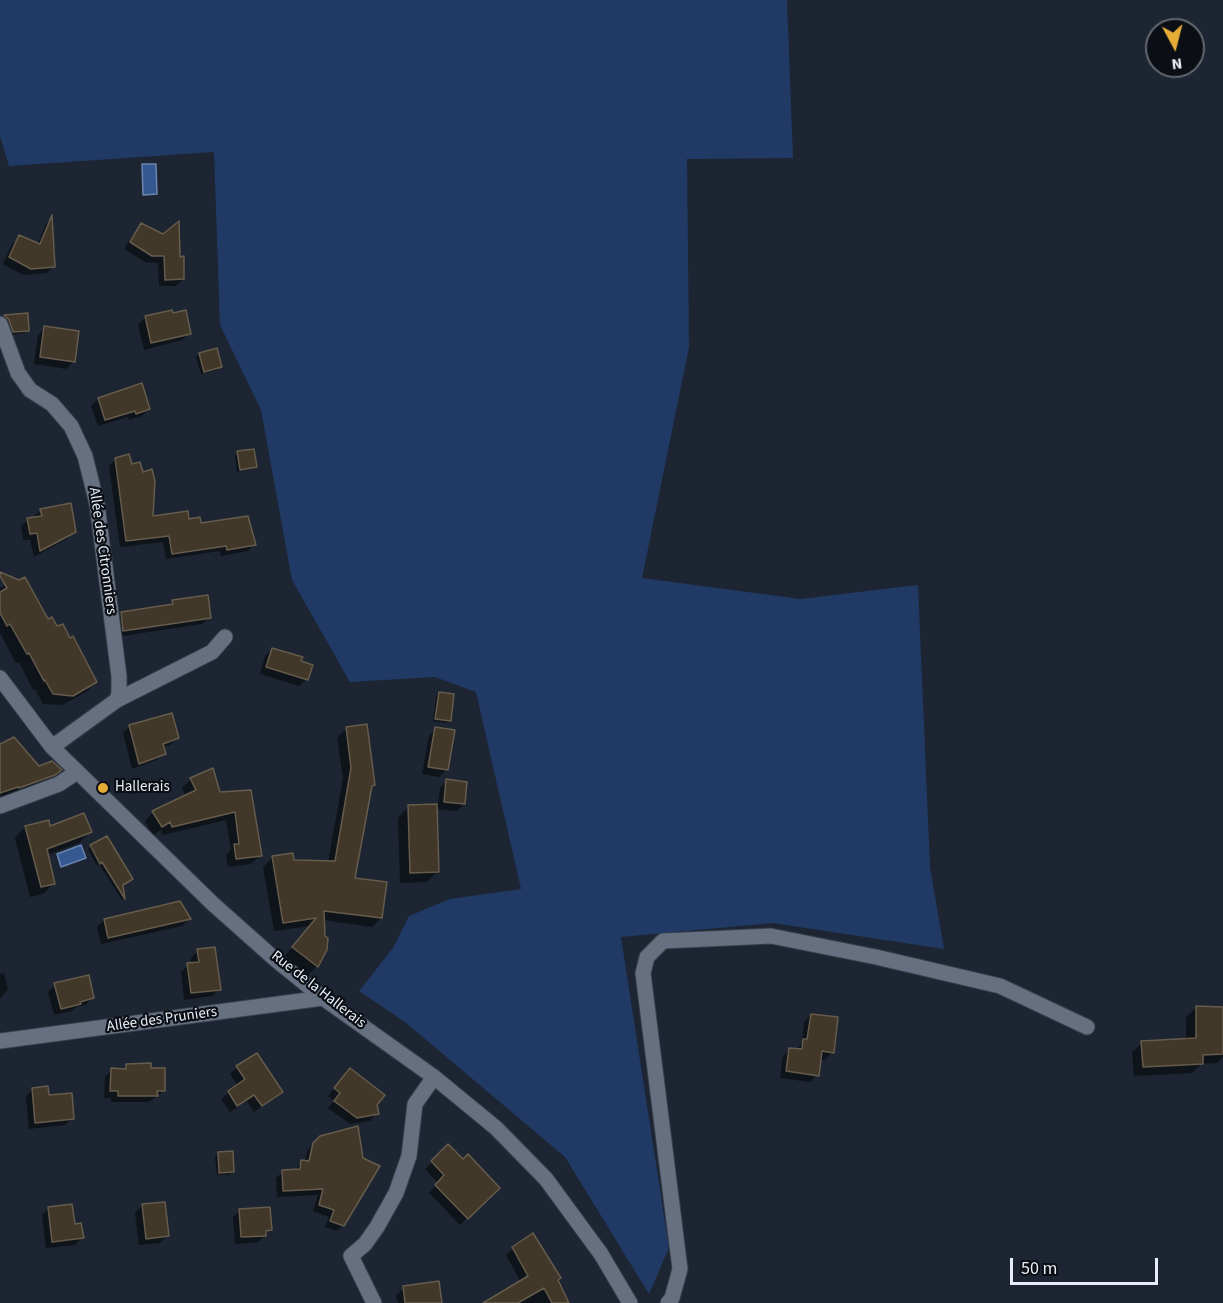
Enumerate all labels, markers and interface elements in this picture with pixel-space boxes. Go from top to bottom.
north arrow [1145,18,1205,78]
text: N [1170,52,1184,75]
street label: Allée des Citronniers [84,486,120,616]
place label: Hallerais [115,779,170,797]
marker: Hallerais [96,781,110,795]
street label: Rue de la Hallerais [267,947,369,1033]
street label: Allée des Pruniers [106,1003,218,1037]
scale bar [1013,1246,1162,1284]
text: 50 m [1021,1256,1057,1281]

